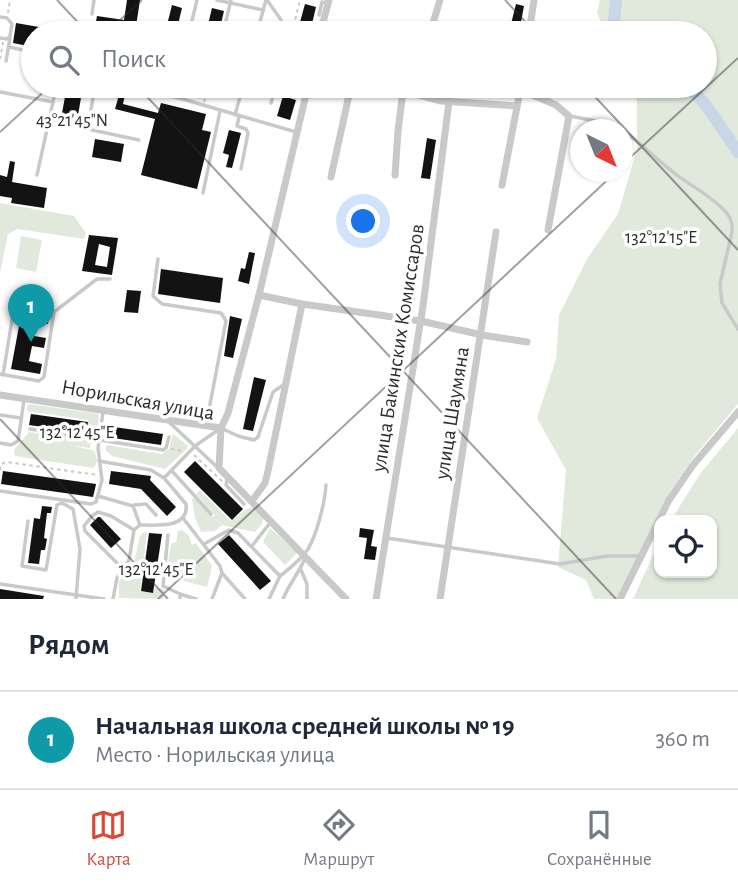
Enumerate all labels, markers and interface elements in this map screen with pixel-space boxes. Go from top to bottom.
search box [21,21,717,98]
icon: search [45,41,83,79]
text: Поиск [101,46,166,72]
text: 43°21'45"N [36,112,108,130]
north arrow [570,119,633,182]
your location [346,204,380,238]
street label: улица Бакинских Комиссаров [368,223,428,474]
text: 132°12'15"E [625,229,697,247]
pin: 1 [8,284,54,342]
street label: улица Шаумяна [431,345,473,482]
street label: Норильская улица [60,376,216,424]
text: 132°12'45"E [40,424,114,442]
map controls [654,515,717,578]
button: locate [654,515,717,578]
text: 132°12'45"E [119,561,193,579]
text: Рядом [28,630,110,660]
text: Начальная школа средней школы № 19 [95,713,515,739]
text: 1 [47,728,55,751]
text: 360 m [655,728,710,751]
text: Место · Норильская улица [95,744,335,767]
tab: Карта [86,806,131,871]
tab: Маршрут [303,806,374,871]
tab: Сохранённые [547,806,652,871]

